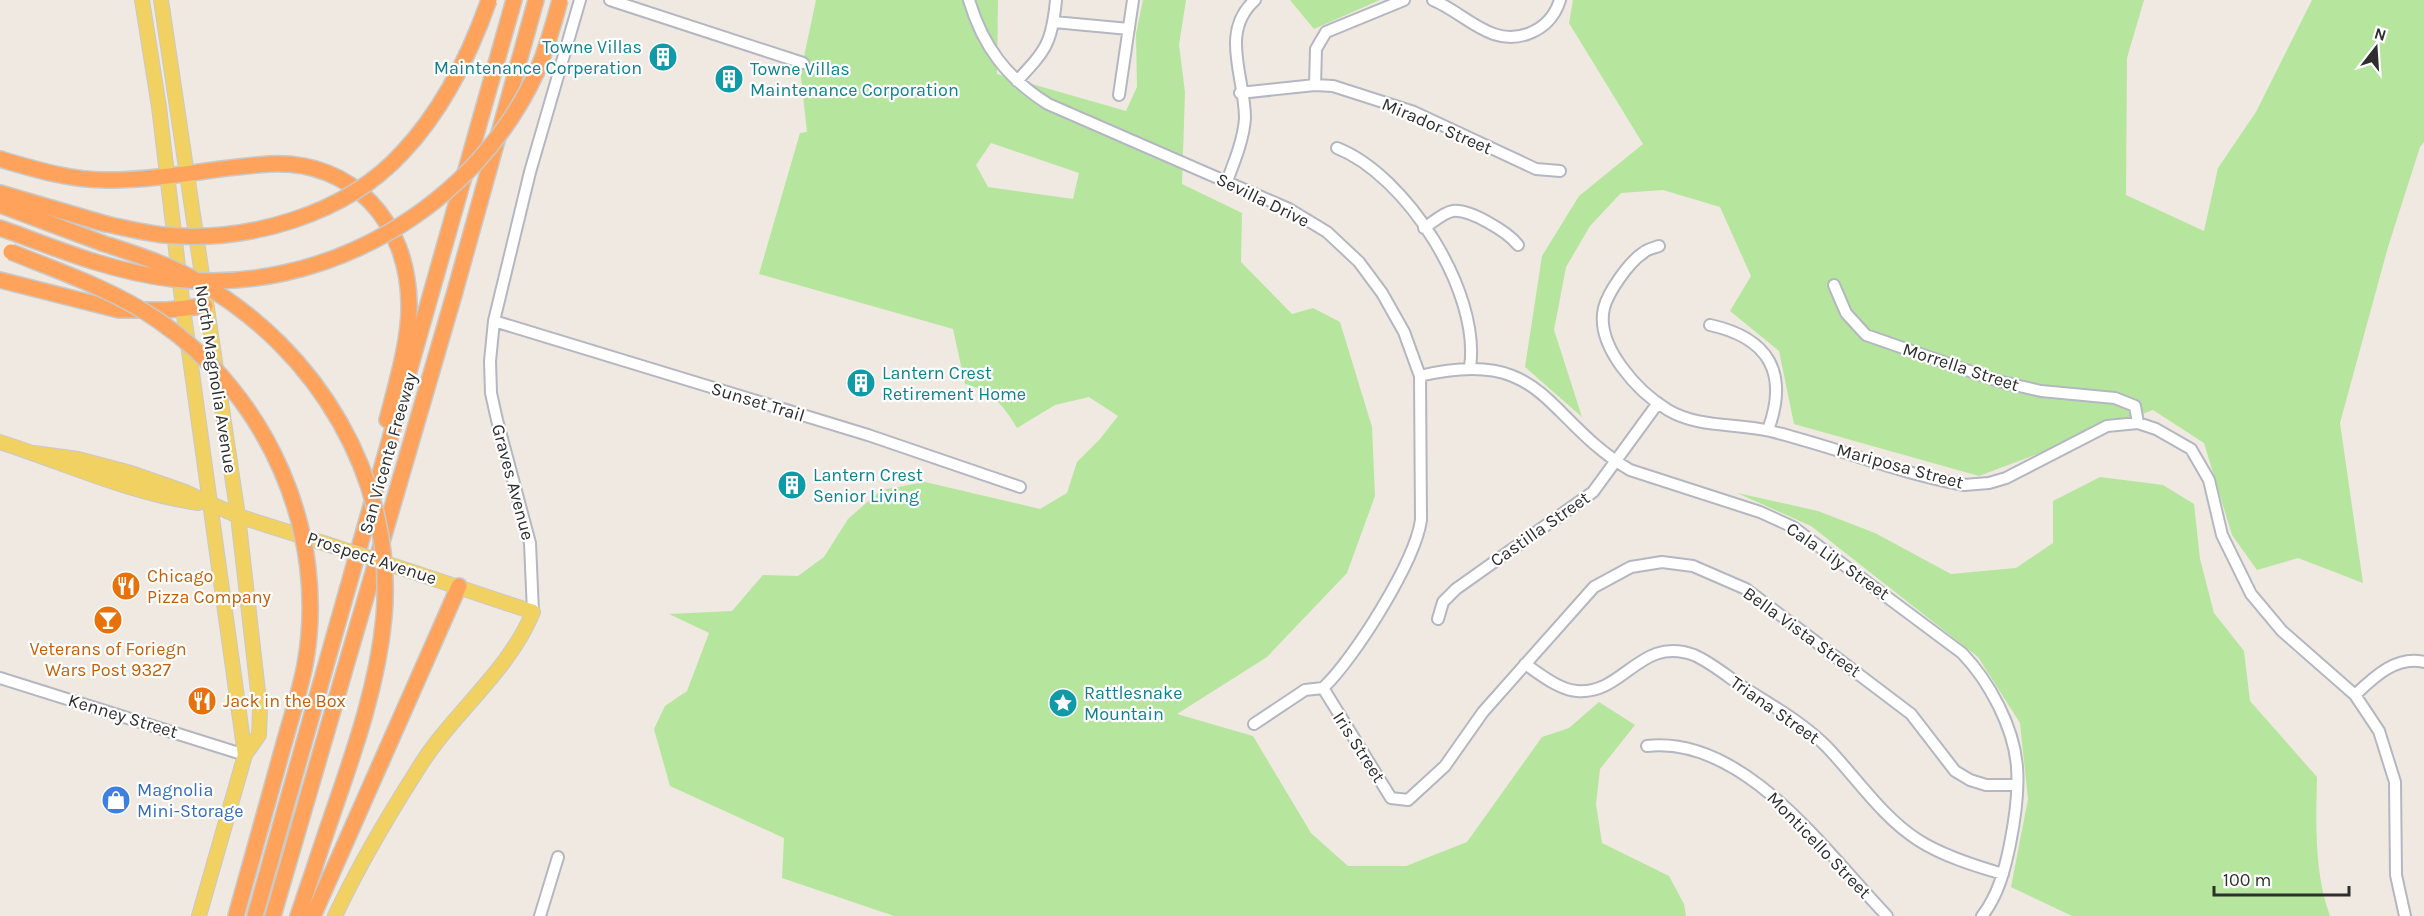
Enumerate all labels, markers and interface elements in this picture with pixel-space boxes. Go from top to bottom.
north arrow [2346,18,2406,78]
text: N [2372,23,2389,45]
place label: Towne Villas Maintenance Corperation [434,36,642,79]
building icon: Towne Villas Maintenance Corperation [647,41,679,73]
place label: Towne Villas Maintenance Corporation [750,58,959,101]
building icon: Towne Villas Maintenance Corporation [713,63,745,95]
street label: Mirador Street [1379,93,1496,159]
street label: Sevilla Drive [1213,168,1313,232]
street label: North Magnolia Avenue [190,283,242,475]
street label: Morrella Street [1900,338,2022,396]
place label: Lantern Crest Retirement Home [882,362,1026,405]
building icon: Lantern Crest Retirement Home [845,367,877,399]
street label: San Vicente Freeway [354,369,422,536]
street label: Sunset Trail [708,377,808,427]
street label: Graves Avenue [487,422,539,542]
street label: Mariposa Street [1834,438,1966,494]
place label: Lantern Crest Senior Living [813,464,923,507]
building icon: Lantern Crest Senior Living [776,469,808,501]
street label: Castilla Street [1486,487,1594,571]
street label: Cala Lily Street [1782,517,1894,605]
street label: Prospect Avenue [304,527,440,589]
place label: Chicago Pizza Company [147,565,272,608]
restaurant icon: Chicago Pizza Company [110,570,142,602]
street label: Bella Vista Street [1739,582,1865,682]
bar icon: Veterans of Foriegn Wars Post 9327 [92,604,124,636]
place label: Veterans of Foriegn Wars Post 9327 [30,638,187,681]
street label: Triana Street [1726,671,1824,749]
place label: Rattlesnake Mountain [1084,682,1182,725]
restaurant icon: Jack in the Box [186,685,218,717]
place icon: Rattlesnake Mountain [1047,687,1079,719]
street label: Kenney Street [66,689,181,743]
place label: Jack in the Box [223,690,346,712]
street label: Iris Street [1328,707,1390,787]
place label: Magnolia Mini-Storage [137,779,243,822]
shop icon: Magnolia Mini-Storage [100,784,132,816]
street label: Monticello Street [1762,787,1876,903]
scale bar [2214,859,2349,897]
text: 100 m [2223,869,2271,891]

